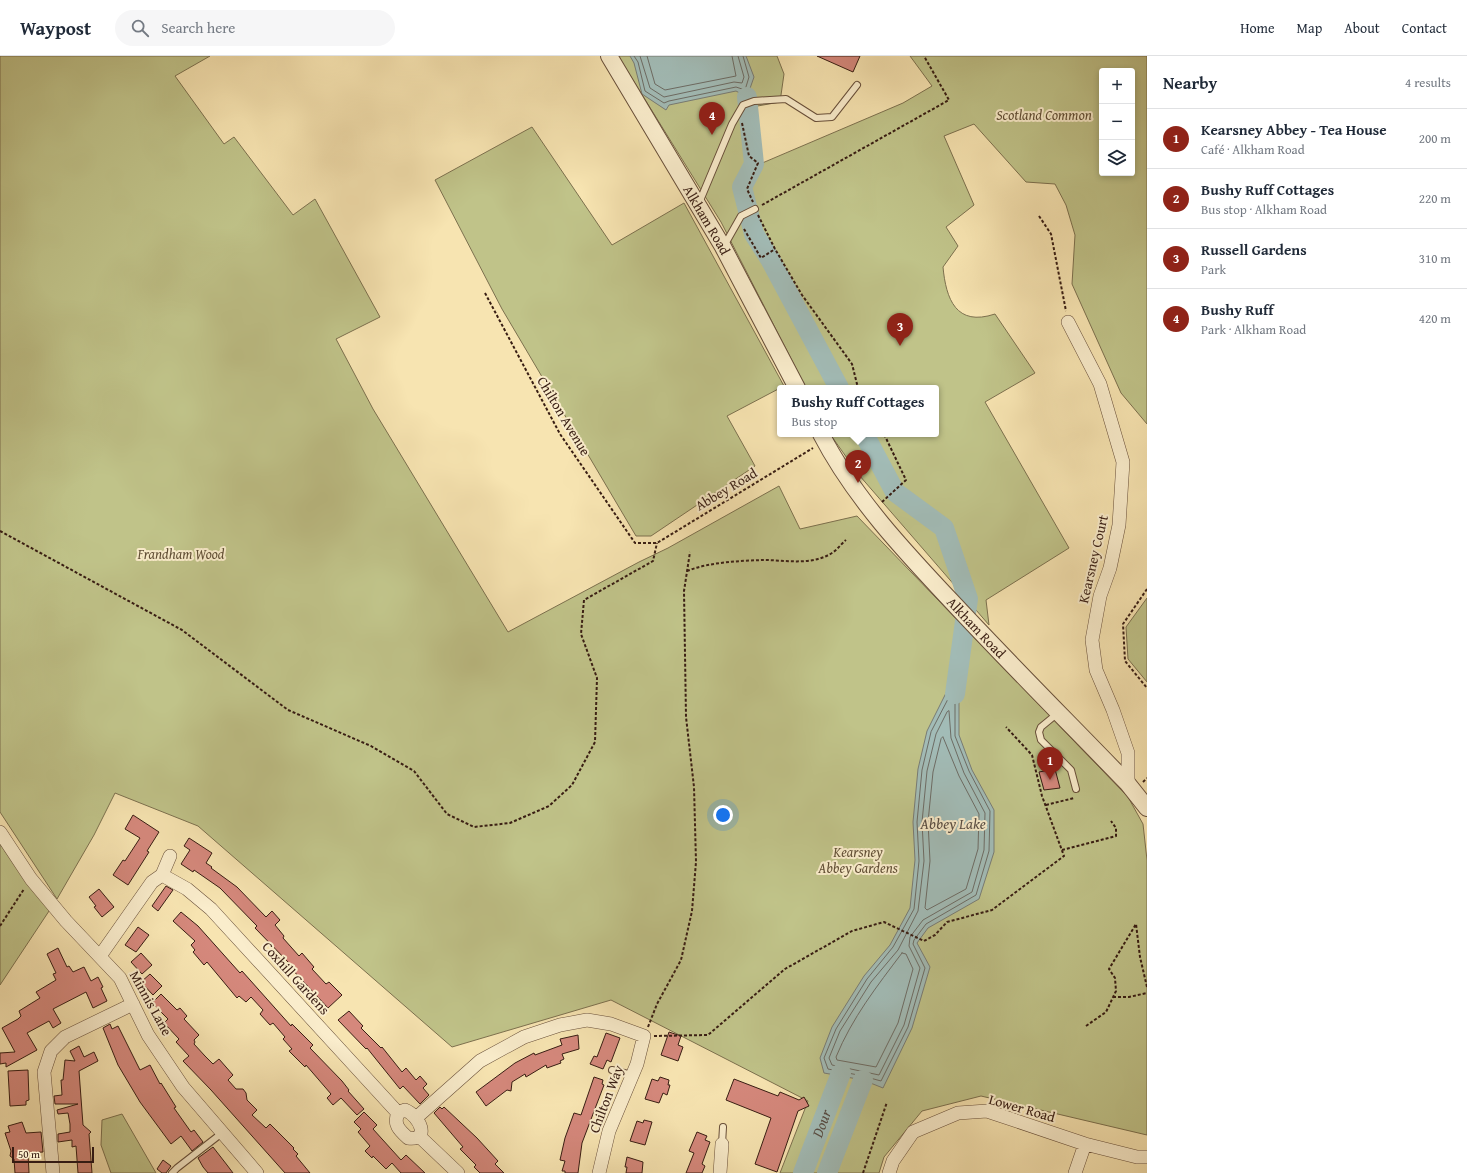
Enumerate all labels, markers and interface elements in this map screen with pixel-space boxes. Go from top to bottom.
search box [115,10,395,46]
text: Waypost [20,14,91,42]
icon: search [129,17,151,39]
text: Search here [161,17,235,38]
text: Home [1240,18,1275,38]
text: Map [1297,18,1322,38]
text: About [1344,18,1380,38]
text: Contact [1402,18,1447,38]
map controls [1099,68,1135,176]
button: + [1099,68,1135,104]
text: Nearby [1163,70,1217,95]
text: 4 results [1405,73,1451,92]
pin: 4 [699,102,725,135]
button: − [1099,104,1135,140]
park label: Scotland Common [996,105,1092,125]
text: Kearsney Abbey - Tea House [1201,119,1387,140]
text: 1 [1173,129,1179,148]
text: 200 m [1419,129,1451,148]
button: layers [1099,140,1135,176]
text: Café · Alkham Road [1201,140,1305,159]
text: Bushy Ruff Cottages [1201,179,1334,200]
street label: Alkham Road [678,181,736,259]
text: 2 [1173,189,1179,208]
text: 220 m [1419,189,1451,208]
text: Bus stop · Alkham Road [1201,200,1327,219]
text: Russell Gardens [1201,239,1307,260]
text: 3 [1173,249,1179,268]
text: 310 m [1419,249,1451,268]
text: Park [1201,260,1226,279]
text: Bushy Ruff [1201,299,1274,320]
text: 4 [1173,309,1179,328]
text: 420 m [1419,309,1451,328]
pin: 3 [887,313,913,346]
text: Park · Alkham Road [1201,320,1306,339]
street label: Chilton Avenue [532,373,596,460]
popup [777,385,939,437]
text: Bushy Ruff Cottages [791,391,925,412]
text: Bus stop [791,412,837,431]
pin: 2 [845,450,871,483]
street label: Abbey Road [691,462,761,515]
street label: Kearsney Court [1073,513,1113,605]
park label: Frandham Wood [136,544,225,564]
street label: Alkham Road [942,592,1011,663]
pin: 1 [1037,747,1063,780]
your location [713,805,733,825]
water label: Abbey Lake [919,813,986,834]
park label: Kearsney Abbey Gardens [817,842,898,878]
street label: Coxhill Gardens [258,937,334,1019]
street label: Minnis Lane [125,967,177,1040]
street label: Chilton Way [584,1062,628,1136]
street label: Lower Road [986,1089,1058,1127]
water label: Dour [806,1106,836,1141]
scale bar [12,1145,94,1164]
text: 50 m [18,1146,40,1162]

